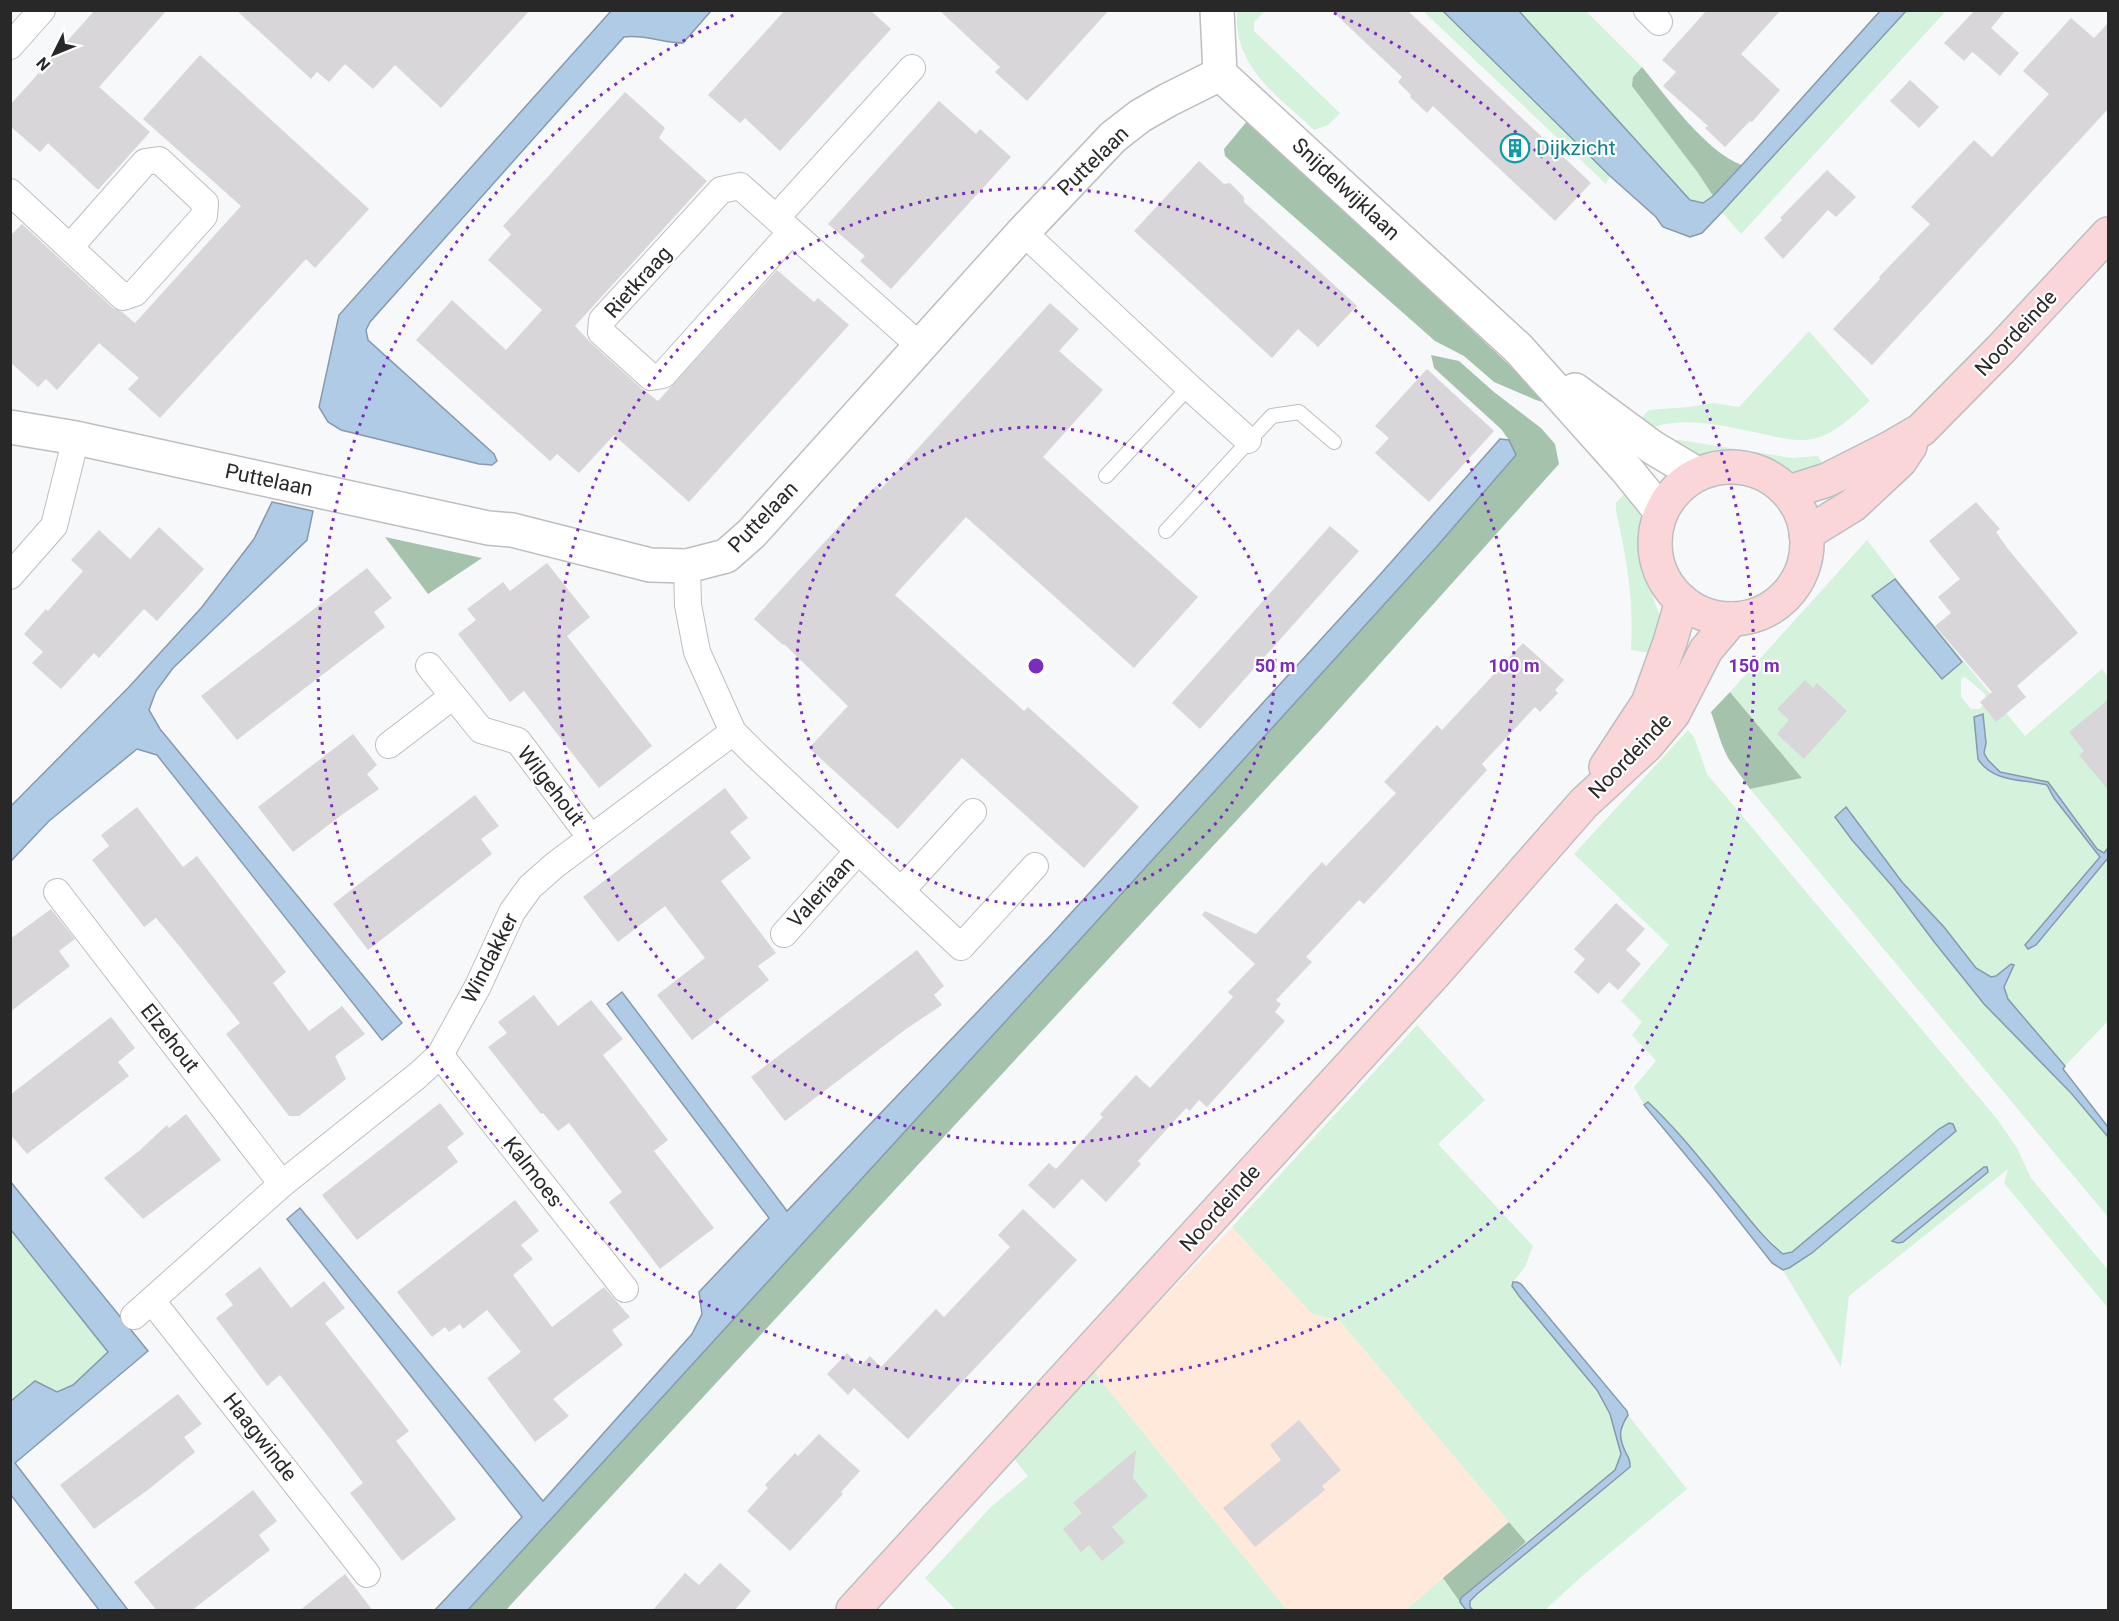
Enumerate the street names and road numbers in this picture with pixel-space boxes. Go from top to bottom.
street label: Puttelaan [1053,121,1133,201]
street label: Snijdelwijklaan [1287,133,1405,245]
street label: Rietkraag [600,241,676,323]
street label: Noordeinde [1970,285,2062,381]
street label: Puttelaan [223,459,315,501]
street label: Puttelaan [723,477,803,557]
street label: Noordeinde [1584,709,1676,803]
street label: Wilgehout [513,742,589,830]
street label: Valeriaan [783,852,859,932]
street label: Windakker [457,909,523,1007]
street label: Elzehout [136,999,204,1077]
street label: Kalmoes [498,1132,568,1212]
street label: Noordeinde [1175,1160,1265,1256]
street label: Haagwinde [218,1388,302,1486]

